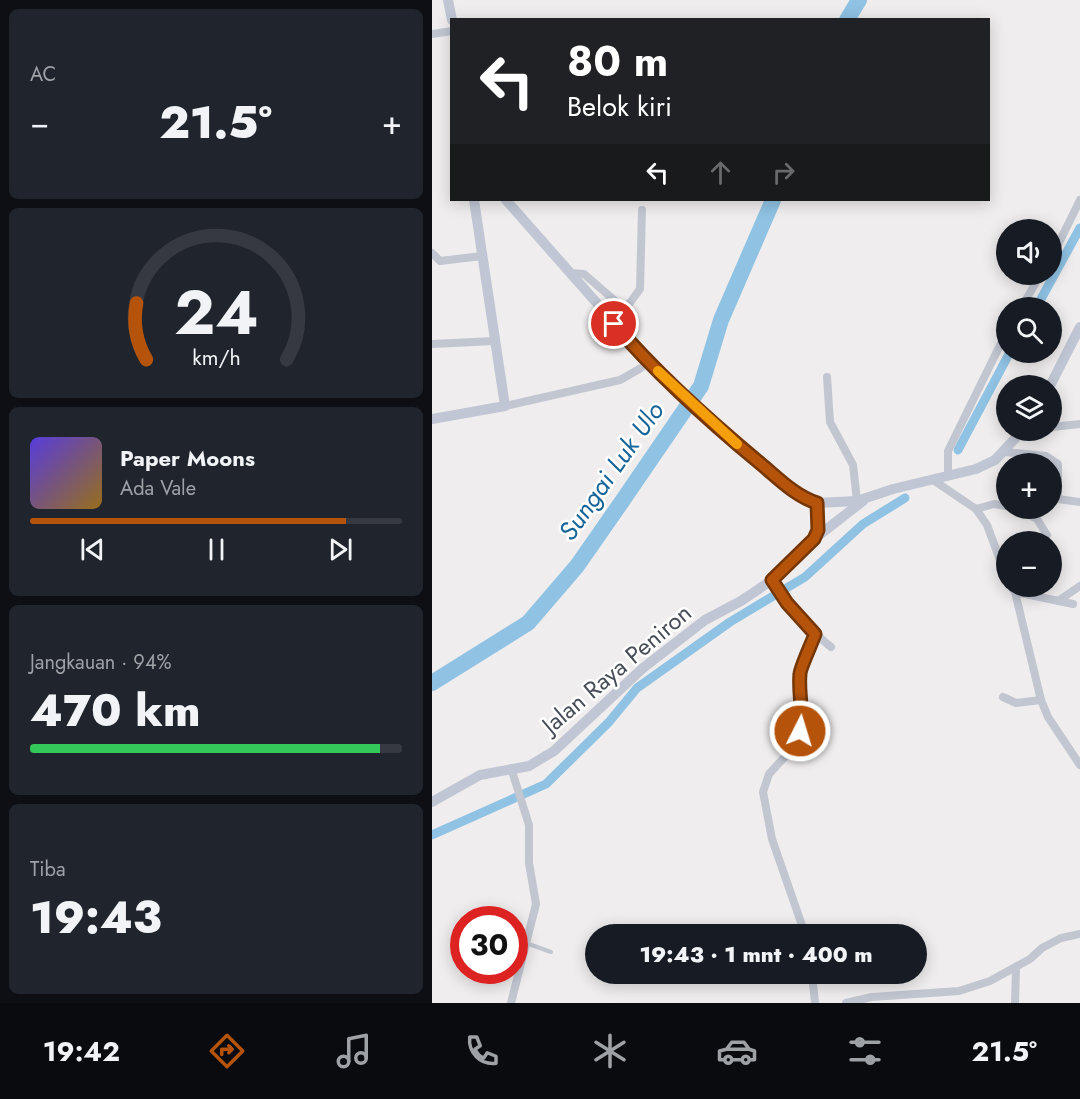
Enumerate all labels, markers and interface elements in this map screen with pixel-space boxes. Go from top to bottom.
text: 80 m [567,31,668,92]
icon: left [468,42,546,120]
text: AC [30,60,56,89]
text: Belok kiri [567,87,672,126]
text: 21.5° [159,90,272,155]
text: − [30,99,49,146]
text: + [382,99,402,146]
icon: left [641,156,674,189]
icon: ahead [704,156,737,189]
icon: right [767,156,800,189]
map controls [996,219,1062,597]
button: sound [996,219,1062,285]
text: 24 [174,267,258,357]
button: search [996,297,1062,363]
pin [588,298,639,349]
icon: arrive [597,307,630,340]
text: km/h [192,342,240,373]
button: layers [996,375,1062,441]
water label: Sungai Luk Ulo [549,394,673,548]
text: Paper Moons [120,442,255,474]
button: + [996,453,1062,519]
text: Ada Vale [120,474,196,503]
button: − [996,531,1062,597]
icon: previous [76,533,109,566]
icon: pause [200,533,233,566]
icon: next [324,533,357,566]
street label: Jalan Raya Peniron [532,596,699,744]
text: Jangkauan · 94% [30,648,172,677]
text: 470 km [30,678,201,743]
position arrow [768,699,832,763]
text: Tiba [30,855,66,884]
text: 19:43 [30,885,162,950]
speed limit sign: 30 [450,906,528,984]
text: 19:43 · 1 mnt · 400 m [639,938,873,970]
icon: directions [206,1030,248,1072]
icon: music [333,1030,375,1072]
icon: phone [461,1030,503,1072]
icon: climate [589,1030,631,1072]
icon: car [716,1030,758,1072]
icon: filters [844,1030,886,1072]
text: 19:42 [43,1032,120,1071]
text: 21.5° [971,1032,1037,1071]

